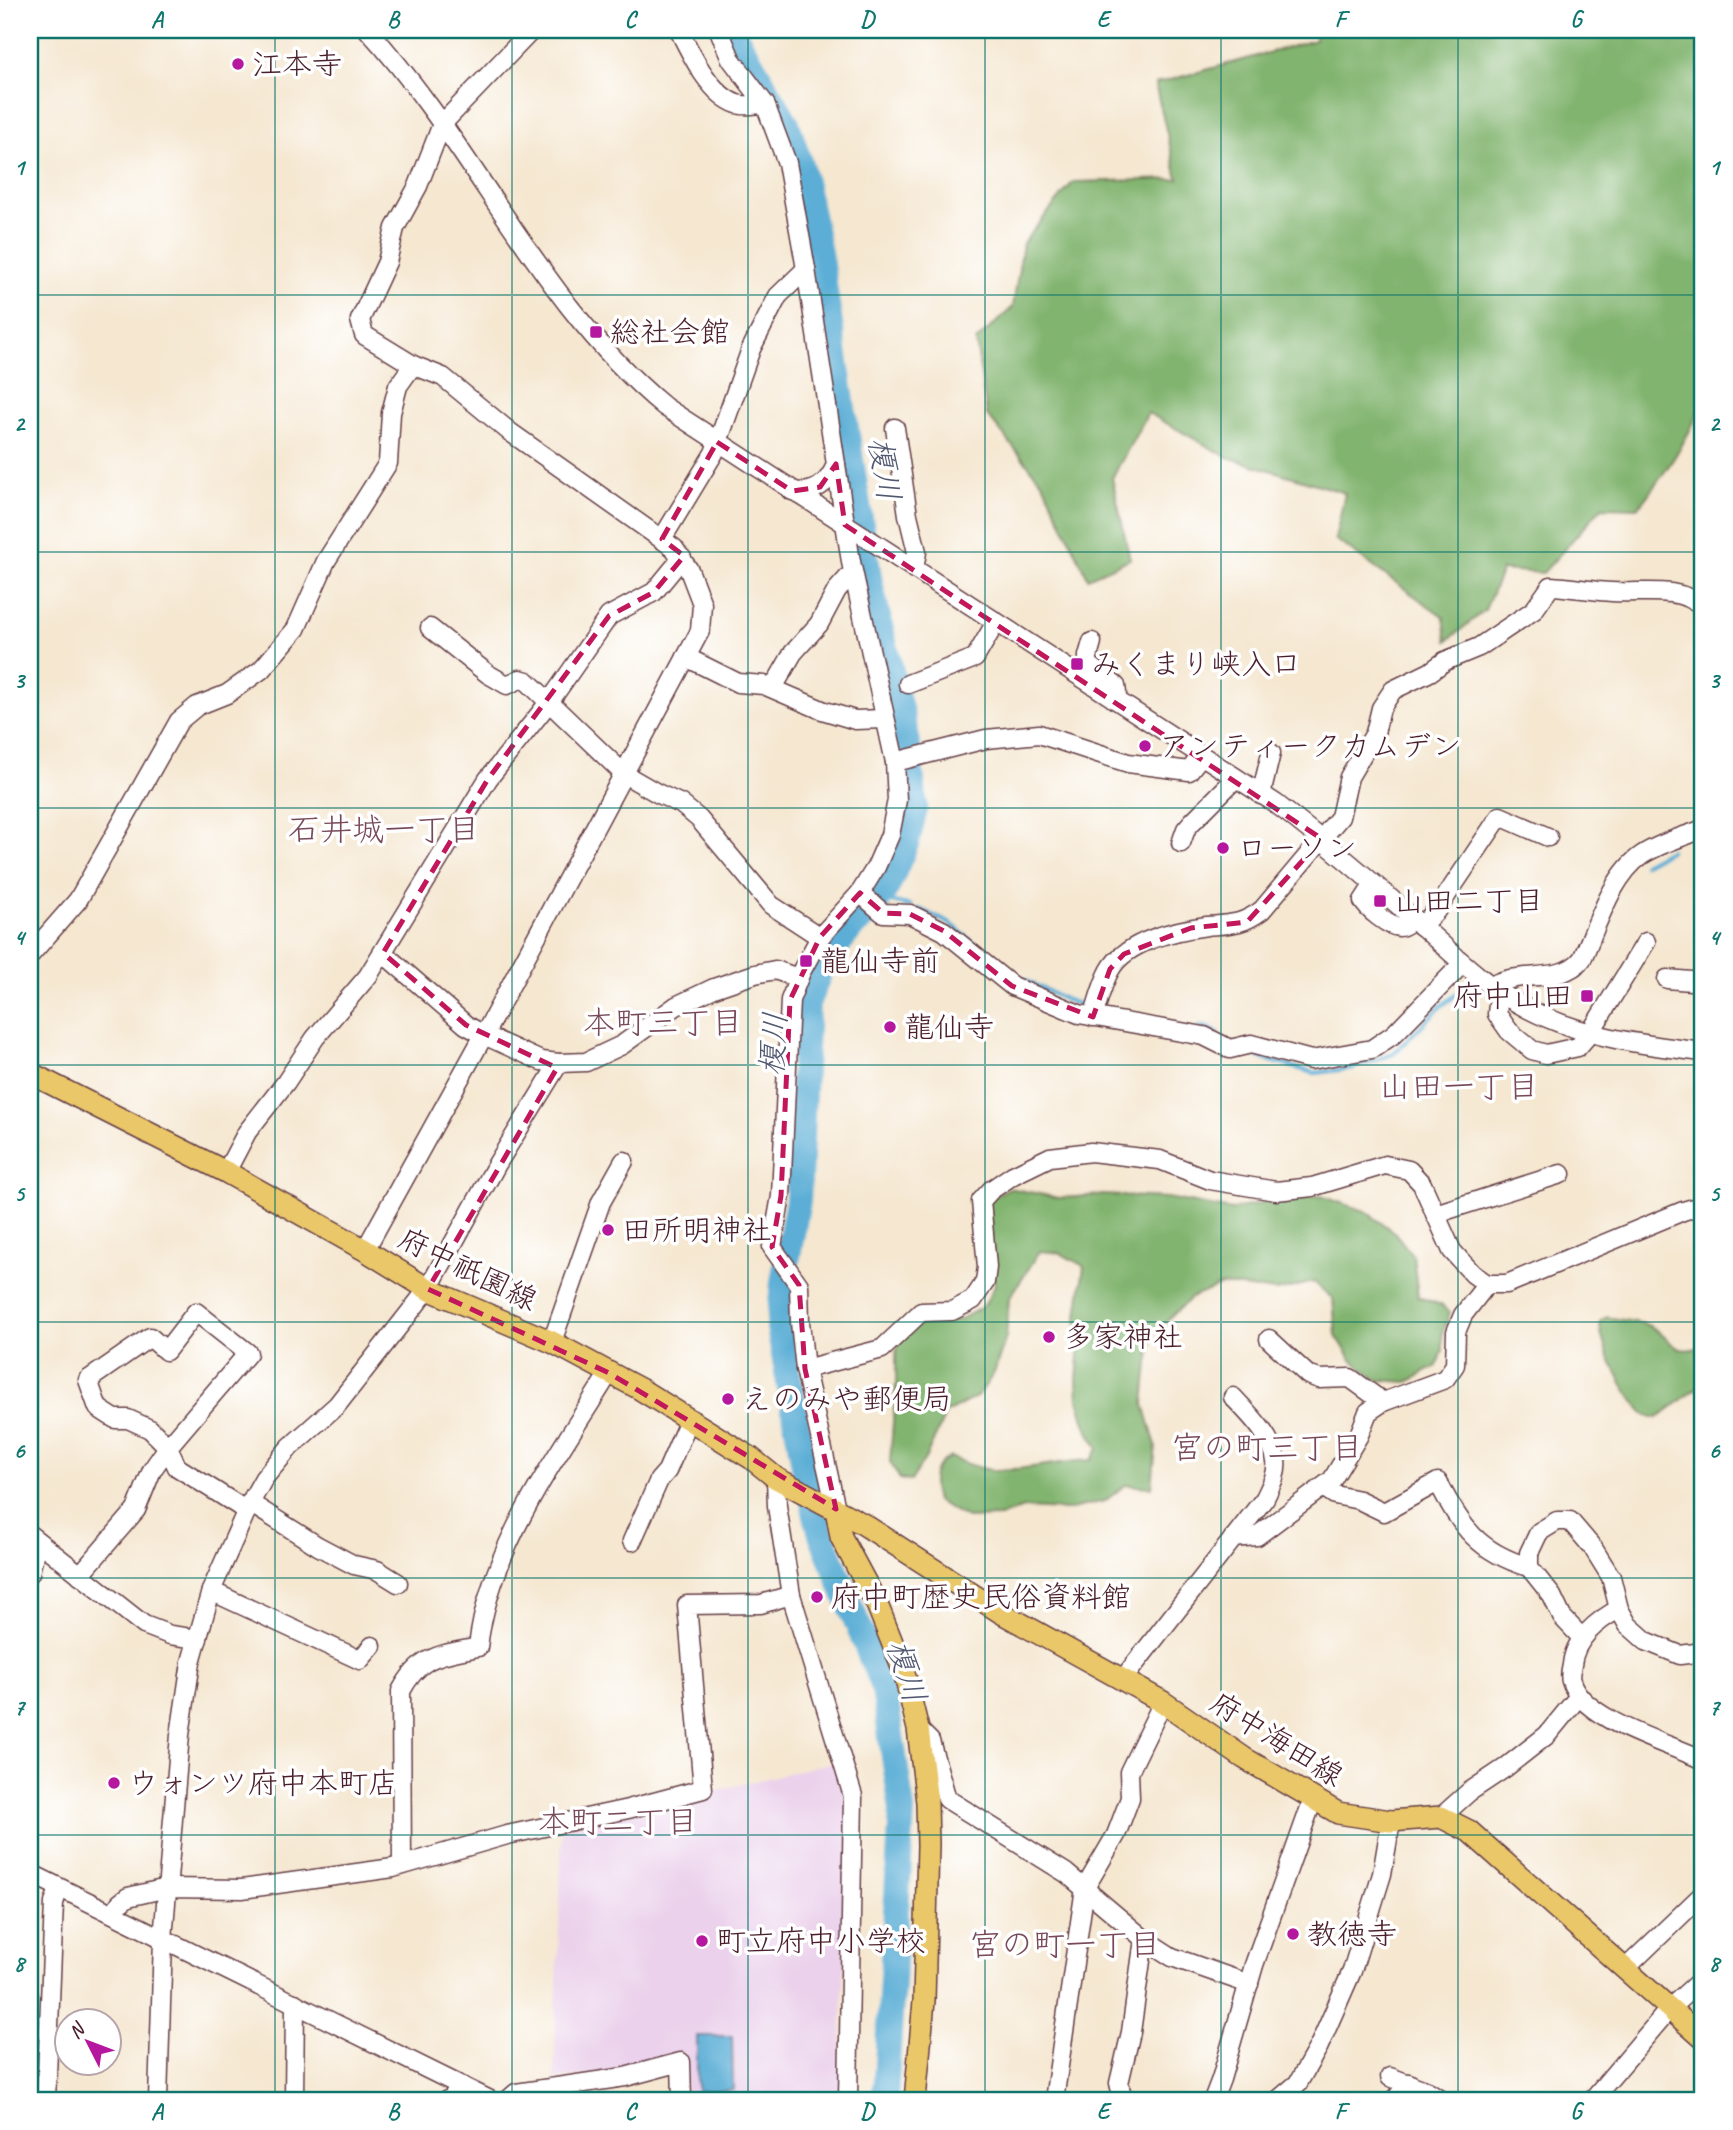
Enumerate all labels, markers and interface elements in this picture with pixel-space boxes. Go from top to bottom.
text: A [151,5,165,34]
text: B [387,5,401,34]
text: C [625,5,639,34]
text: D [860,5,876,34]
text: E [1097,5,1113,34]
text: F [1335,5,1351,34]
text: G [1570,5,1585,34]
place label: 江本寺 [252,45,342,83]
marker: 江本寺 [230,56,246,72]
text: 1 [14,153,27,182]
text: 1 [1709,153,1722,182]
place label: 総社会館 [610,313,730,351]
marker: 総社会館 [588,324,604,340]
text: 2 [14,409,27,438]
text: 2 [1709,409,1722,438]
water label: 榎川 [859,434,910,504]
place label: みくまり峡入口 [1091,645,1301,683]
marker: みくまり峡入口 [1069,656,1085,672]
text: 3 [14,666,27,695]
text: 3 [1709,666,1722,695]
place label: アンティークカムデン [1159,727,1461,765]
marker: アンティークカムデン [1137,738,1153,754]
district label: 石井城一丁目 [288,809,480,850]
place label: ローソン [1237,829,1357,867]
marker: ローソン [1215,840,1231,856]
place label: 山田二丁目 [1394,882,1544,920]
marker: 山田二丁目 [1372,893,1388,909]
text: 4 [14,923,27,952]
text: 4 [1709,923,1722,952]
place label: 龍仙寺前 [820,942,940,980]
marker: 龍仙寺前 [798,953,814,969]
place label: 府中山田 [1453,977,1573,1015]
marker: 府中山田 [1579,988,1595,1004]
district label: 本町三丁目 [583,1002,743,1043]
place label: 龍仙寺 [904,1008,994,1046]
water label: 榎川 [751,1011,796,1077]
marker: 龍仙寺 [882,1019,898,1035]
district label: 山田一丁目 [1379,1066,1539,1107]
text: 5 [14,1179,26,1208]
text: 5 [1709,1179,1721,1208]
place label: 田所明神社 [622,1211,772,1249]
street label: 府中祇園線 [392,1219,544,1319]
marker: 田所明神社 [600,1222,616,1238]
place label: 多家神社 [1063,1318,1183,1356]
marker: 多家神社 [1041,1329,1057,1345]
place label: えのみや郵便局 [742,1380,952,1418]
marker: えのみや郵便局 [720,1391,736,1407]
district label: 宮の町三丁目 [1171,1427,1363,1468]
text: 6 [14,1436,27,1465]
text: 6 [1709,1436,1722,1465]
place label: 府中町歴史民俗資料館 [831,1578,1131,1616]
marker: 府中町歴史民俗資料館 [809,1589,825,1605]
water label: 榎川 [878,1635,935,1708]
street label: 府中海田線 [1203,1683,1351,1795]
text: 7 [14,1693,27,1722]
text: 7 [1709,1693,1722,1722]
place label: ウォンツ府中本町店 [128,1764,398,1802]
marker: ウォンツ府中本町店 [106,1775,122,1791]
district label: 本町二丁目 [538,1801,698,1842]
place label: 教徳寺 [1307,1915,1397,1953]
place label: 町立府中小学校 [716,1922,926,1960]
district label: 宮の町一丁目 [969,1924,1161,1965]
marker: 教徳寺 [1285,1926,1301,1942]
marker: 町立府中小学校 [694,1933,710,1949]
text: 8 [14,1949,27,1978]
text: 8 [1709,1949,1722,1978]
north arrow [52,2008,122,2078]
text: N [63,2016,91,2044]
text: A [151,2097,165,2126]
text: B [387,2097,401,2126]
text: C [625,2097,639,2126]
text: D [860,2097,876,2126]
text: E [1097,2097,1113,2126]
text: F [1335,2097,1351,2126]
text: G [1570,2097,1585,2126]

